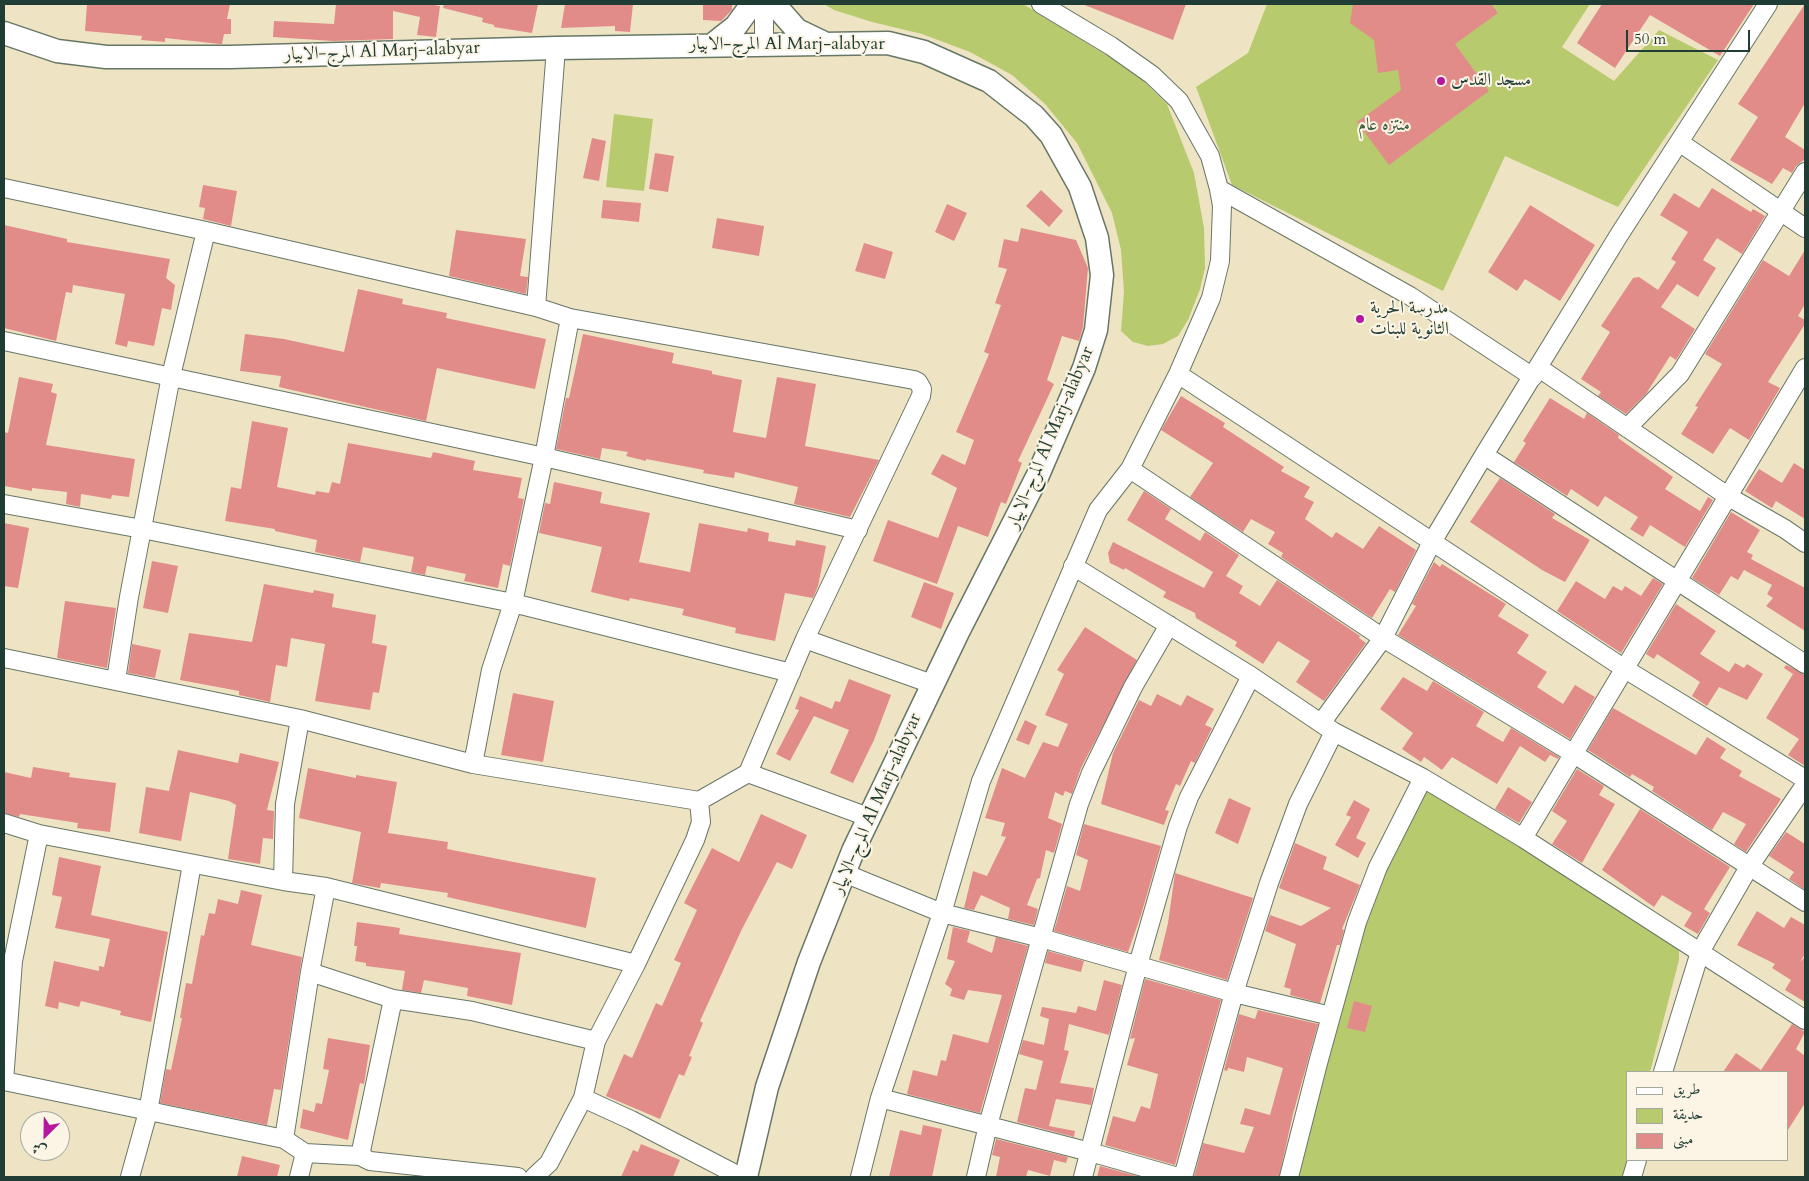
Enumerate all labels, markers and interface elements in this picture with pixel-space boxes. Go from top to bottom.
scale bar [1629,20,1753,52]
text: 50 m [1634,29,1666,49]
street label: المرج-الابيار Al Marj-alabyar [689,34,885,56]
street label: المرج-الابيار Al Marj-alabyar [284,38,480,66]
place label: مسجد القدس [1451,70,1531,92]
marker: مسجد القدس [1435,75,1447,87]
park label: منتزه عام [1358,115,1410,137]
place label: مدرسة الحرية الثانوية للبنات [1370,298,1449,340]
marker: مدرسة الحرية الثانوية للبنات [1354,313,1366,325]
street label: المرج-الابيار Al Marj-alabyar [1003,344,1099,532]
street label: المرج-الابيار Al Marj-alabyar [827,710,927,898]
legend [1626,1071,1789,1161]
text: طريق [1673,1079,1700,1099]
text: حديقة [1673,1104,1703,1124]
north arrow [20,1111,70,1161]
text: مبنى [1673,1129,1693,1149]
text: ش [29,1138,49,1161]

